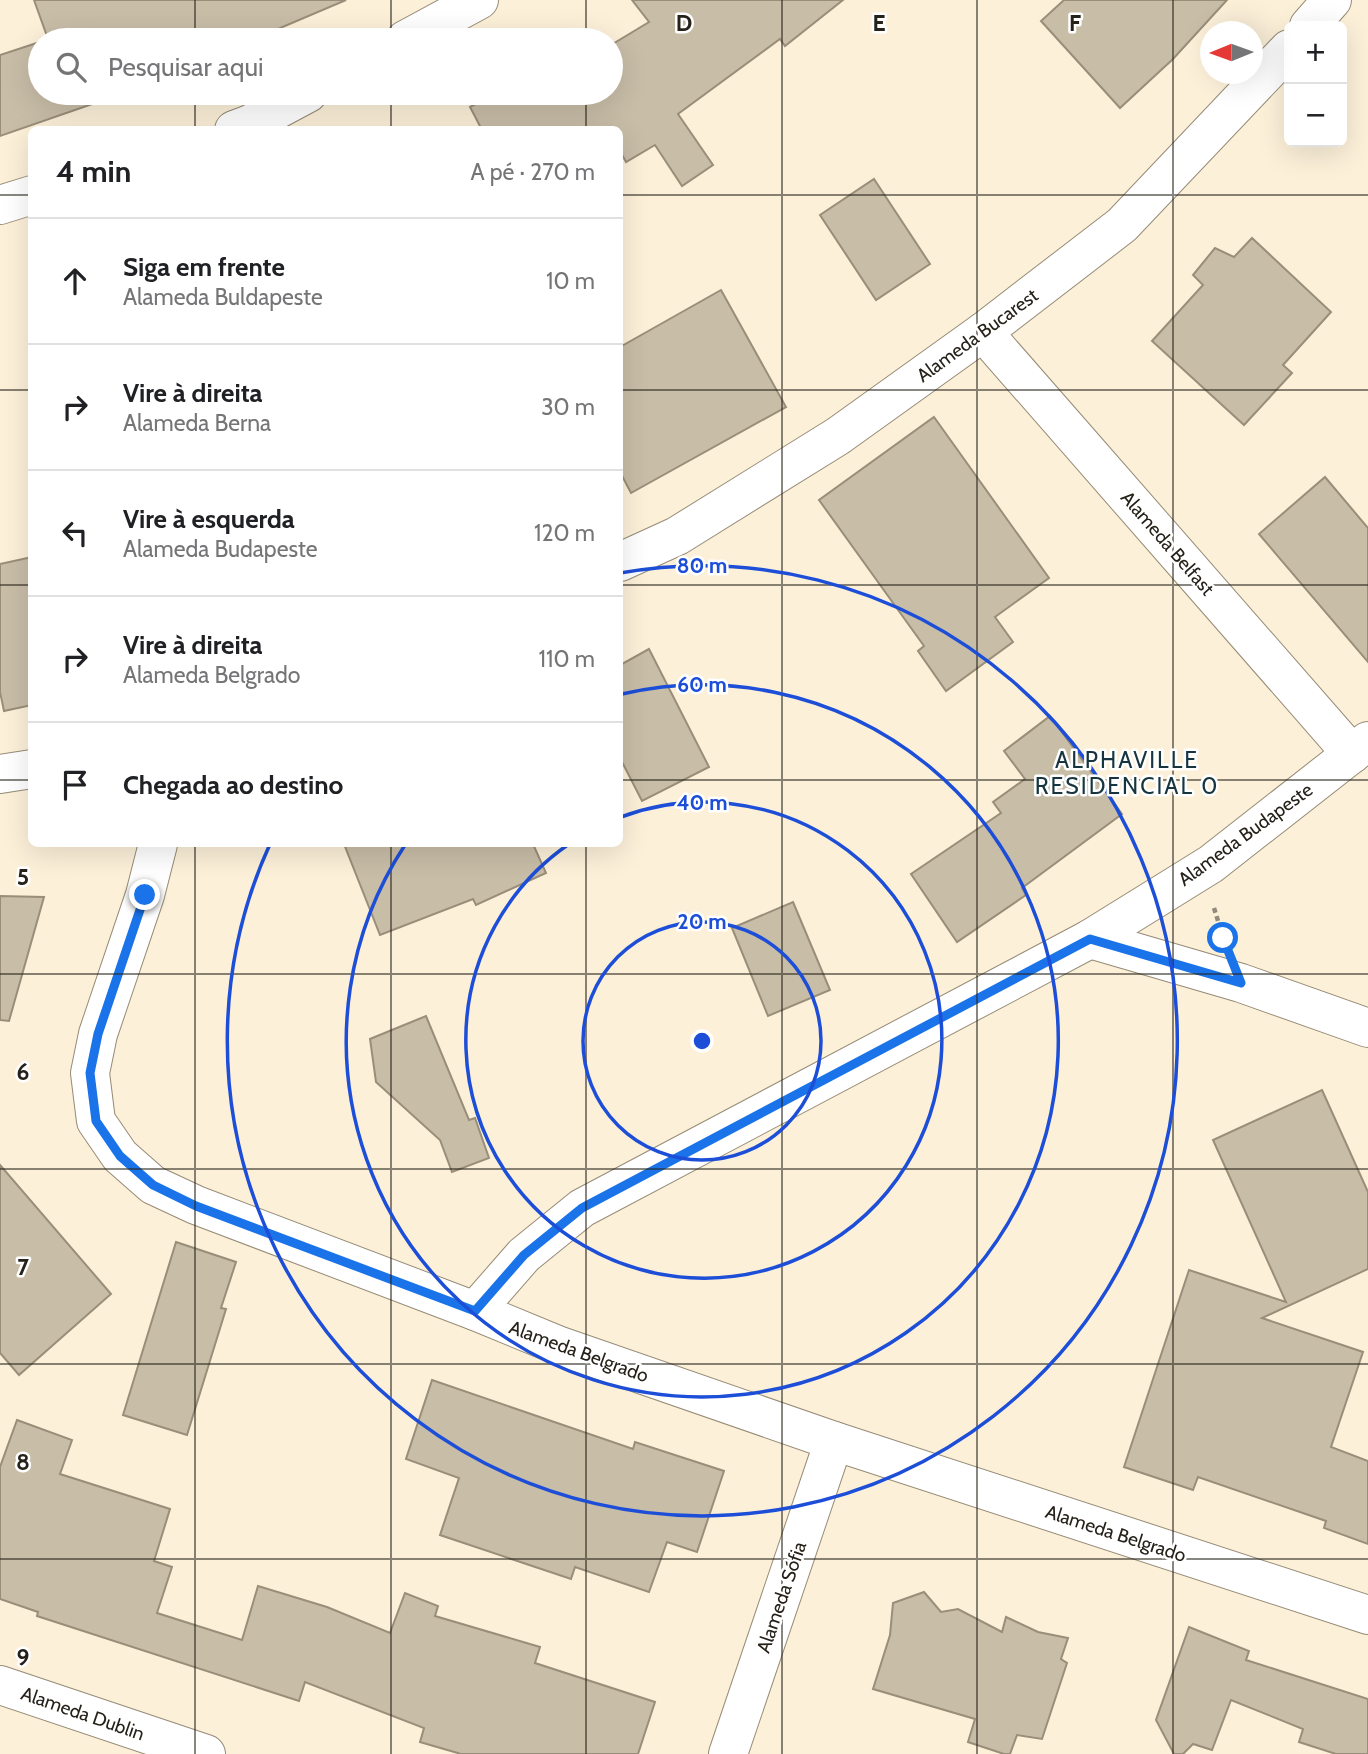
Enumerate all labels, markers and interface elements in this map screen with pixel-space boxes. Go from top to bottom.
text: D [676,9,692,37]
text: E [872,9,886,37]
text: F [1069,9,1081,37]
north arrow [1200,21,1263,84]
map controls [1284,21,1347,147]
button: + [1284,21,1347,84]
search box [28,28,623,105]
icon: search [52,48,90,86]
text: Pesquisar aqui [108,51,264,83]
button: − [1284,84,1347,147]
text: 4 min [56,153,131,190]
text: A pé · 270 m [470,158,595,186]
text: Siga em frente [123,251,285,283]
icon: ahead [56,262,94,300]
text: 10 m [546,267,595,295]
text: Alameda Buldapeste [123,283,323,311]
street label: Alameda Bucarest [912,283,1043,387]
text: Vire à direita [123,377,263,409]
icon: right [56,388,94,426]
text: 30 m [541,393,595,421]
text: Alameda Berna [123,409,271,437]
street label: Alameda Belfast [1116,486,1220,601]
text: Vire à esquerda [123,503,295,535]
icon: left [56,514,94,552]
text: 120 m [534,519,595,547]
text: Alameda Budapeste [123,535,317,563]
text: 80 m [677,553,727,578]
text: Vire à direita [123,629,263,661]
icon: right [56,640,94,678]
text: 110 m [539,645,595,673]
text: Alameda Belgrado [123,661,300,689]
text: 60 m [677,672,727,697]
district label: ALPHAVILLE RESIDENCIAL 0 [1035,746,1219,800]
icon: arrive [56,766,94,804]
text: Chegada ao destino [123,769,343,801]
street label: Alameda Budapeste [1174,778,1317,891]
text: 40 m [677,790,727,815]
text: 5 [17,863,29,891]
route end [129,879,160,910]
text: 20 m [678,909,726,934]
route start [1207,922,1238,953]
centre of rings [690,1029,714,1053]
text: 6 [17,1058,29,1086]
text: 7 [17,1253,29,1281]
street label: Alameda Belgrado [506,1316,652,1387]
text: 8 [16,1448,30,1476]
street label: Alameda Belgrado [1043,1500,1189,1567]
street label: Alameda Sófia [752,1538,811,1656]
text: 9 [17,1643,29,1671]
street label: Alameda Dublin [18,1682,147,1745]

